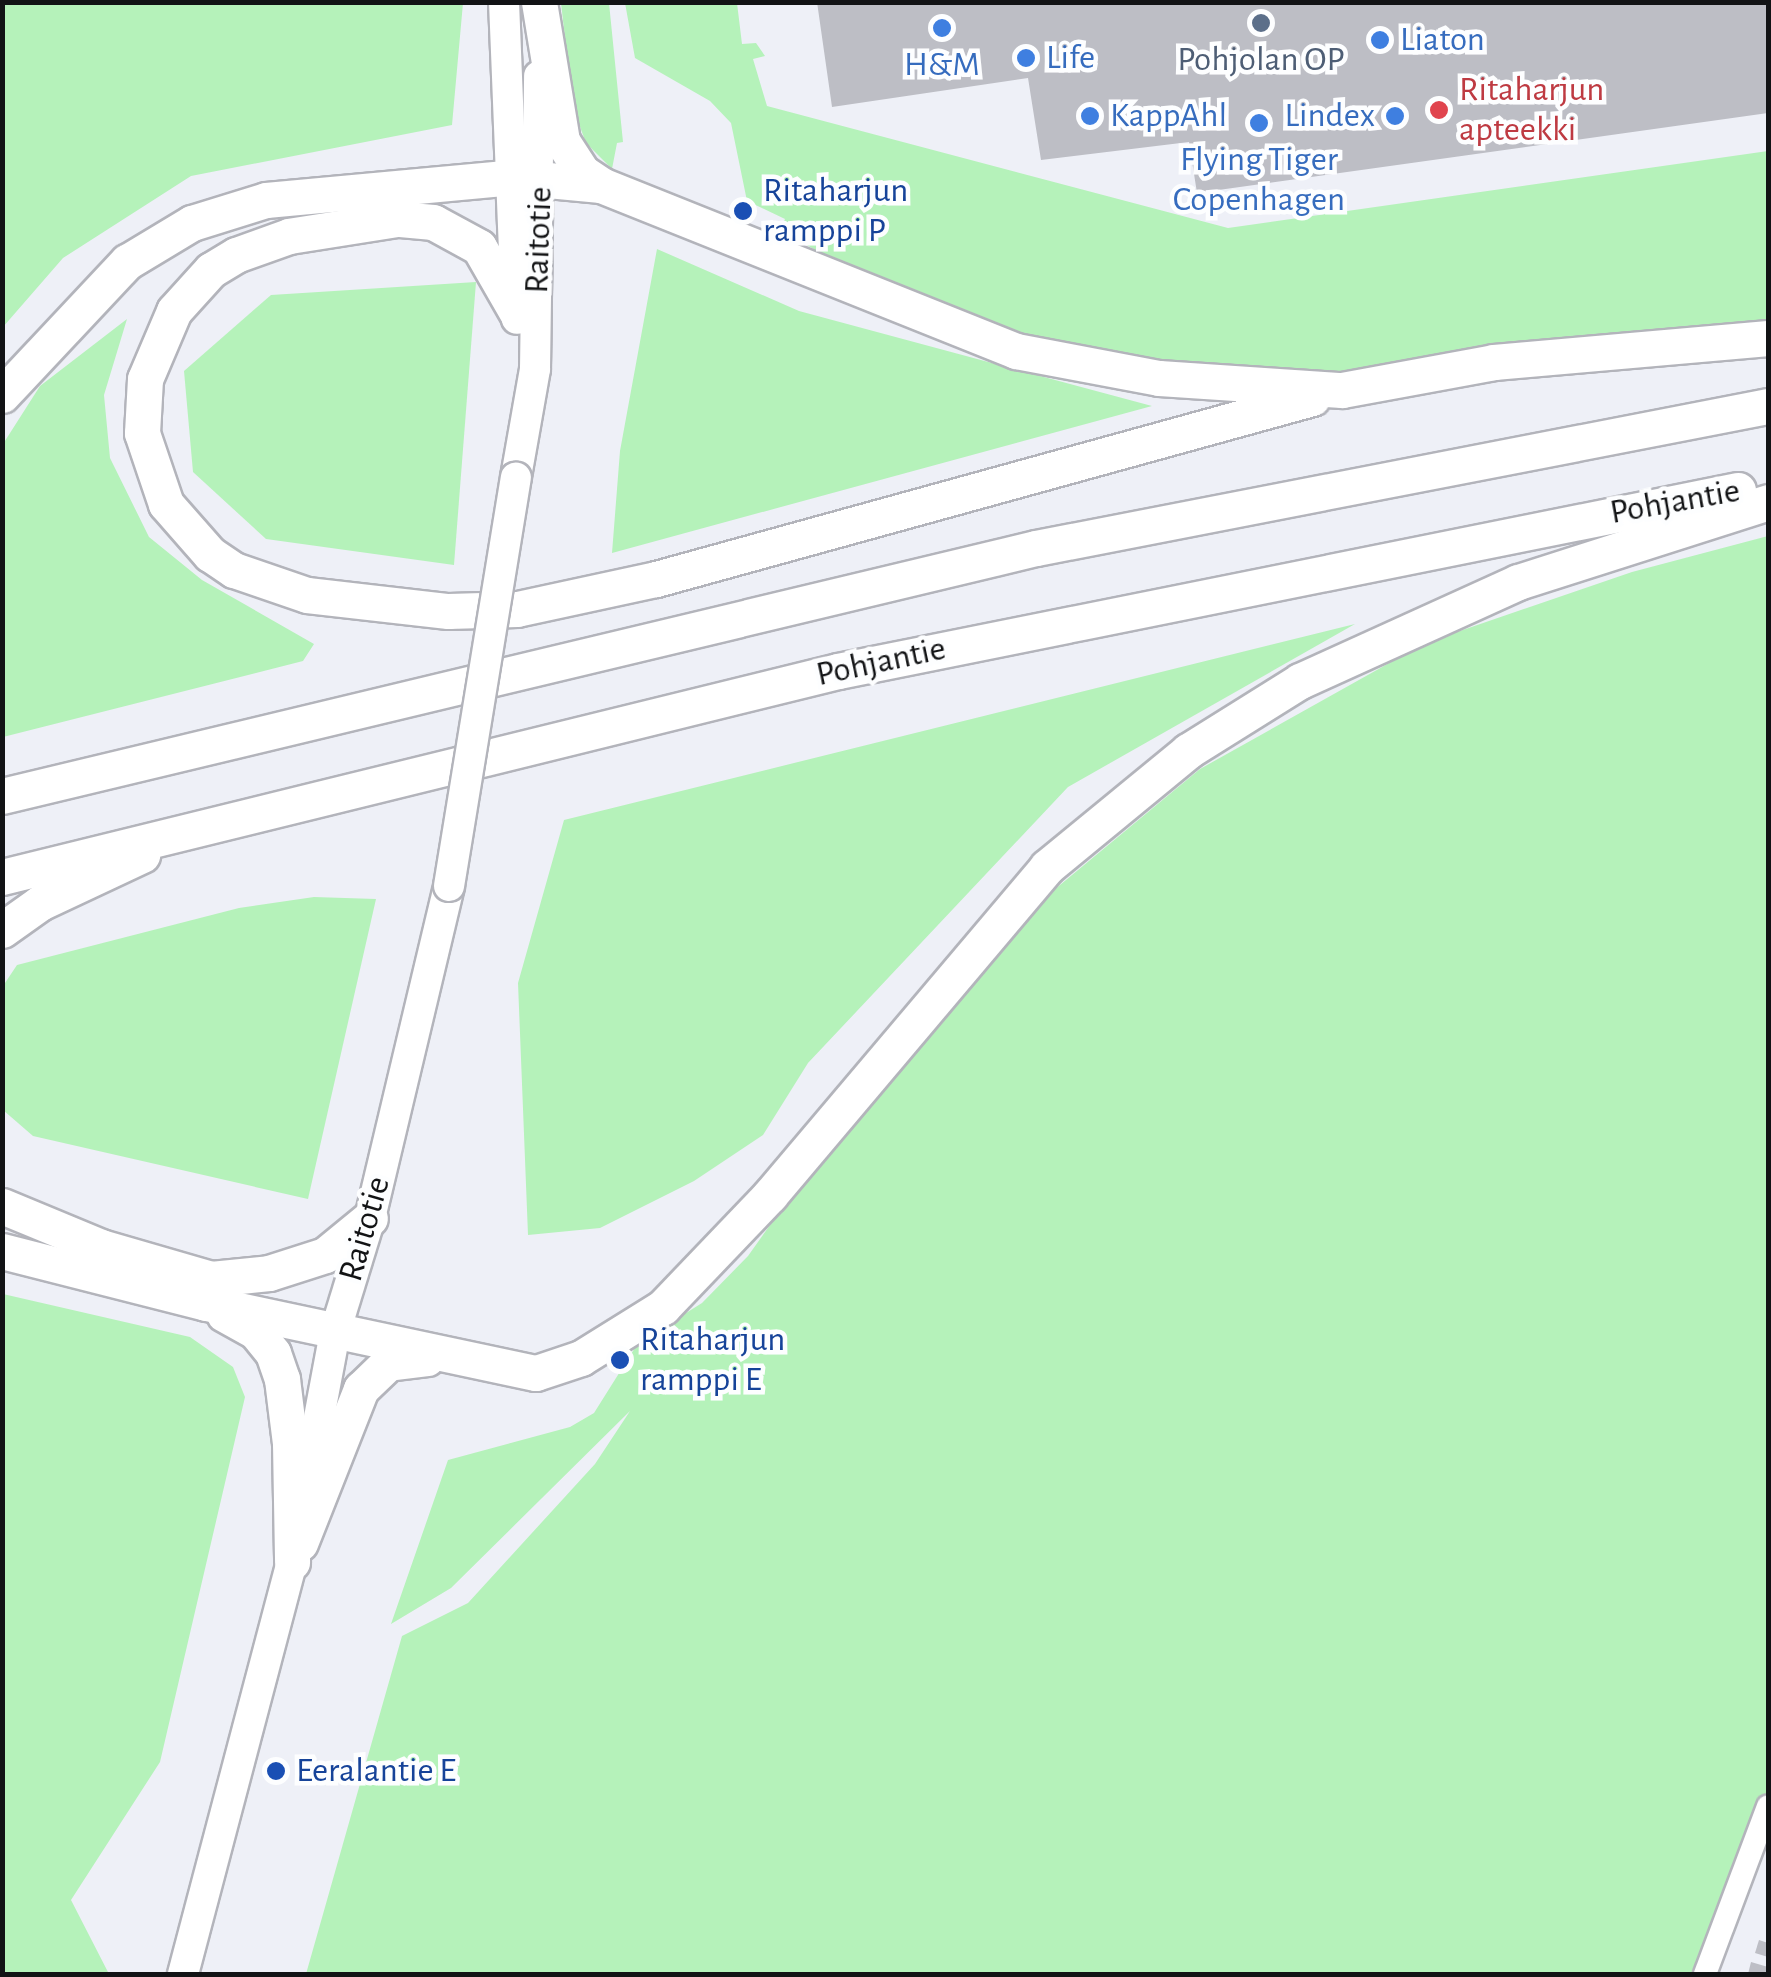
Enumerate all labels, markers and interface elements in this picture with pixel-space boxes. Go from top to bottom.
marker: Pohjolan OP [1250,12,1272,34]
marker: H&M [931,17,953,39]
place label: Liaton [1400,19,1485,61]
marker: Liaton [1369,29,1391,51]
place label: Life [1046,37,1095,79]
place label: Pohjolan OP [1177,39,1345,81]
place label: H&M [904,44,980,86]
marker: Life [1015,47,1037,69]
place label: Ritaharjun apteekki [1459,69,1604,151]
place label: KappAhl [1110,95,1227,137]
place label: Lindex [1284,95,1375,137]
marker: Ritaharjun apteekki [1428,99,1450,121]
marker: KappAhl [1079,105,1101,127]
marker: Lindex [1384,105,1406,127]
marker: Flying Tiger Copenhagen [1248,112,1270,134]
place label: Flying Tiger Copenhagen [1173,139,1345,221]
place label: Ritaharjun ramppi P [763,170,908,252]
street label: Raitotie [516,186,562,294]
marker: Ritaharjun ramppi P [732,200,754,222]
street label: Pohjantie [1607,470,1743,534]
street label: Pohjantie [813,628,949,696]
street label: Raitotie [330,1172,400,1286]
place label: Ritaharjun ramppi E [640,1319,785,1401]
marker: Ritaharjun ramppi E [609,1349,631,1371]
place label: Eeralantie E [296,1750,456,1792]
marker: Eeralantie E [265,1760,287,1782]

